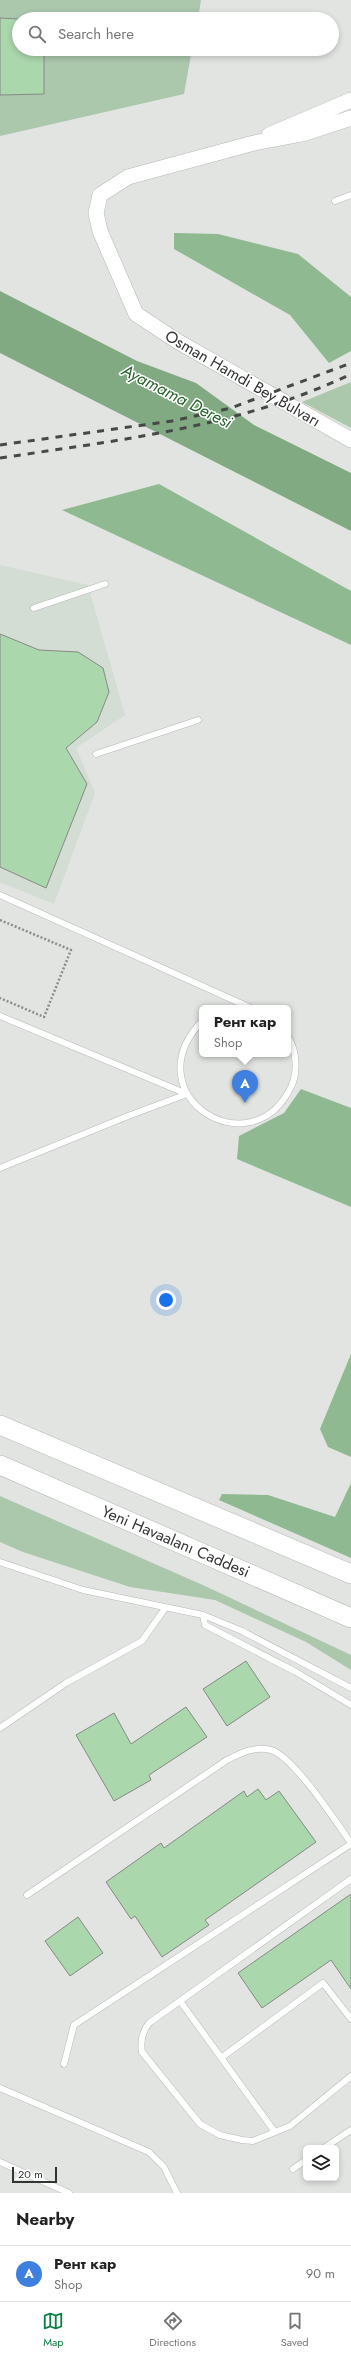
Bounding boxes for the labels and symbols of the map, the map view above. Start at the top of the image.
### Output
street label: Osman Hamdi Bey Bulvarı [161,324,325,432]
water label: Ayamama Deresi [117,357,237,434]
pin: A [232,1070,258,1103]
your location [156,1290,176,1310]
street label: Yeni Havaalanı Caddesi [98,1500,253,1583]
scale bar [12,2165,57,2184]

